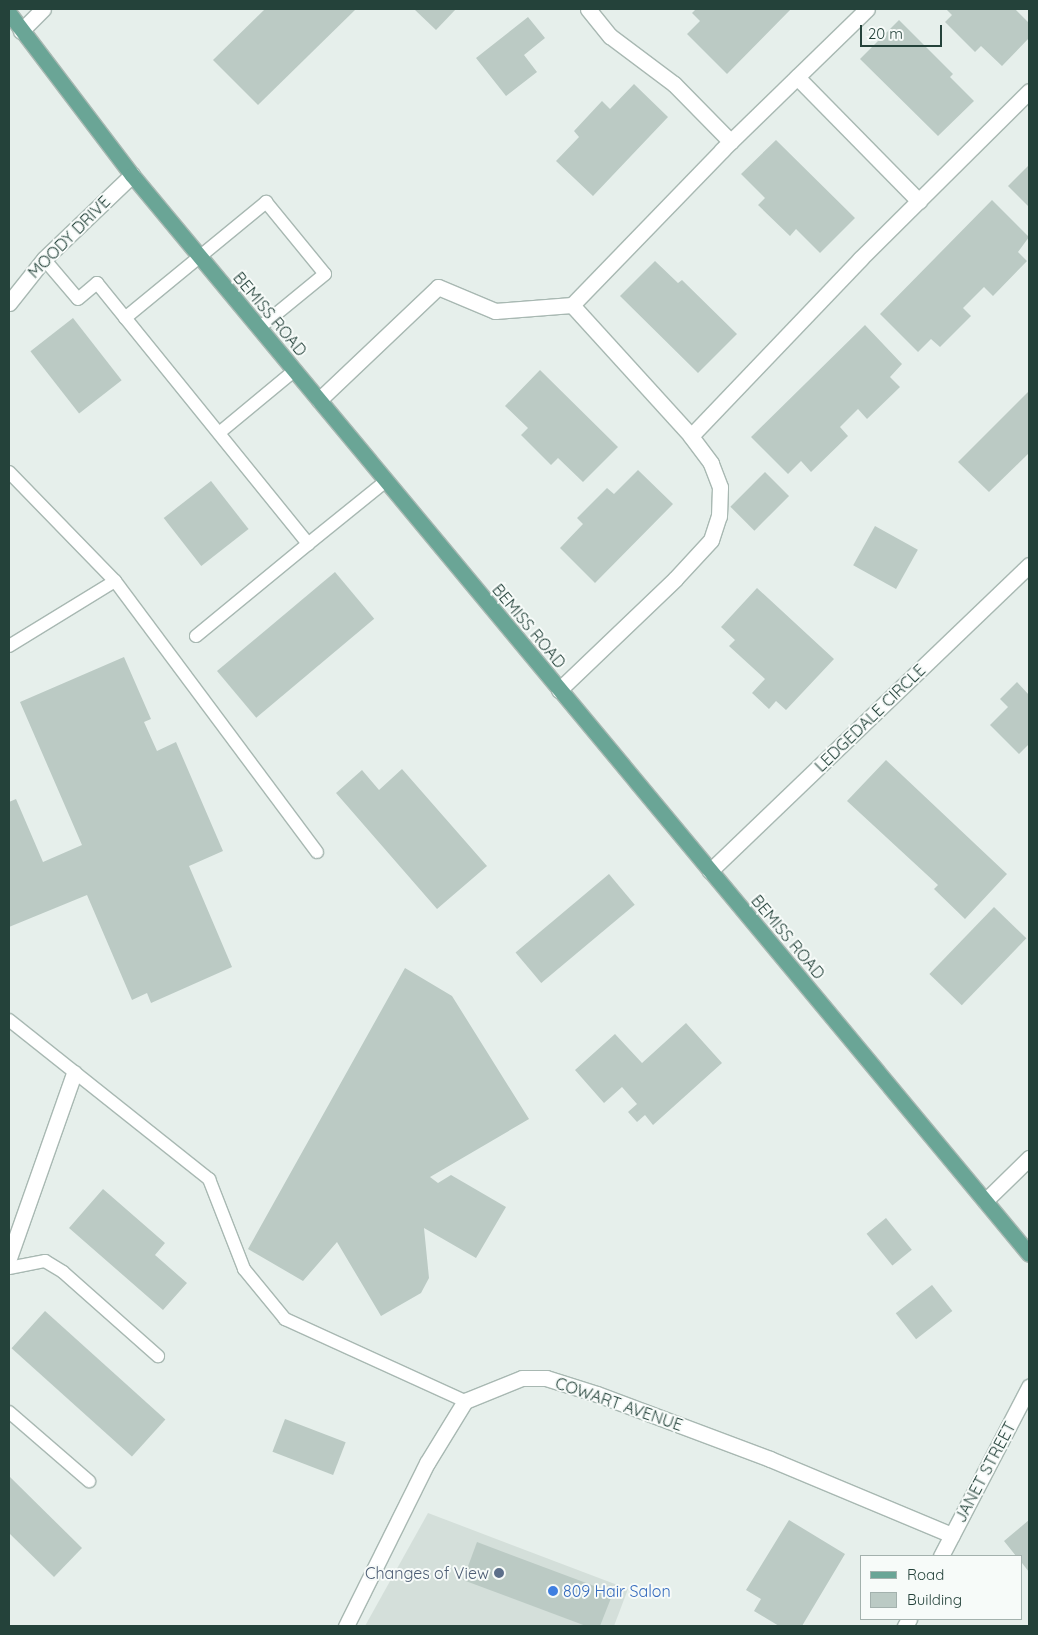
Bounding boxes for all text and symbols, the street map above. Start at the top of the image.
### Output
scale bar [863,15,946,47]
text: 20 m [868,24,903,43]
street label: MOODY DRIVE [24,192,114,282]
street label: BEMISS ROAD [229,268,311,360]
street label: BEMISS ROAD [488,580,570,672]
street label: LEDGEDALE CIRCLE [811,660,929,776]
street label: BEMISS ROAD [747,891,829,983]
street label: COWART AVENUE [553,1373,685,1435]
street label: JANET STREET [950,1418,1020,1526]
legend [860,1555,1023,1620]
place label: Changes of View [365,1563,489,1583]
text: Road [907,1565,944,1584]
marker: Changes of View [493,1567,505,1579]
place label: 809 Hair Salon [563,1581,671,1601]
marker: 809 Hair Salon [547,1585,559,1597]
text: Building [907,1590,962,1609]

